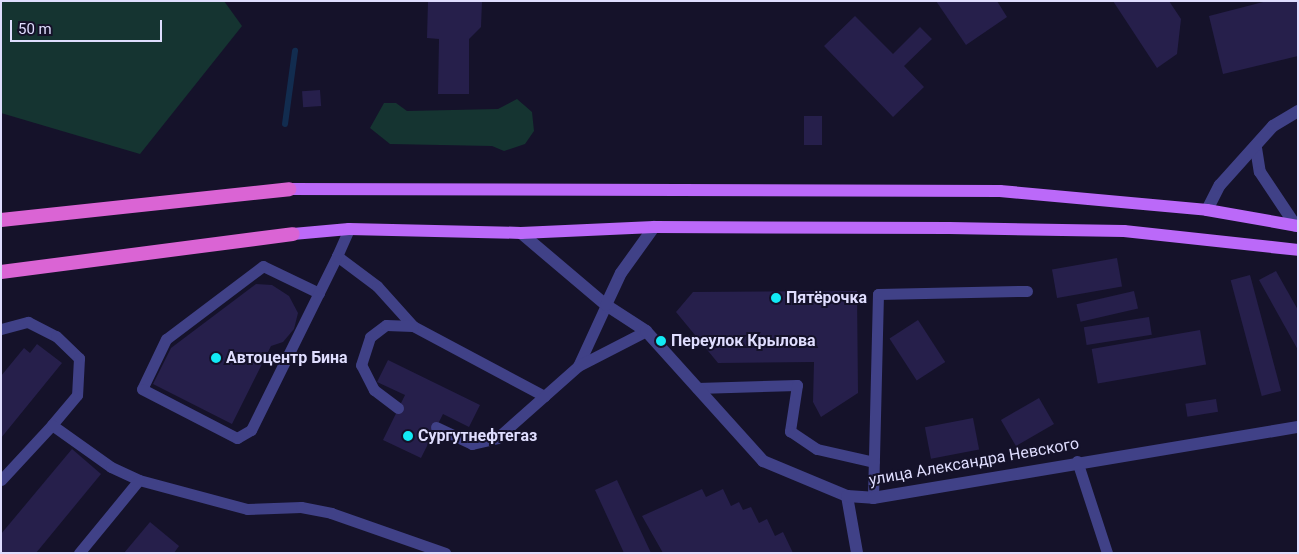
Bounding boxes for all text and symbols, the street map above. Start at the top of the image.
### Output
scale bar [12,10,165,42]
text: 50 m [18,20,52,38]
place label: Пятёрочка [786,288,867,308]
marker: Пятёрочка [770,292,782,304]
place label: Переулок Крылова [671,331,816,351]
marker: Переулок Крылова [655,335,667,347]
place label: Автоцентр Бина [226,348,348,368]
marker: Автоцентр Бина [210,352,222,364]
place label: Сургутнефтегаз [418,426,537,446]
marker: Сургутнефтегаз [402,430,414,442]
street label: улица Александра Невского [867,434,1081,490]

